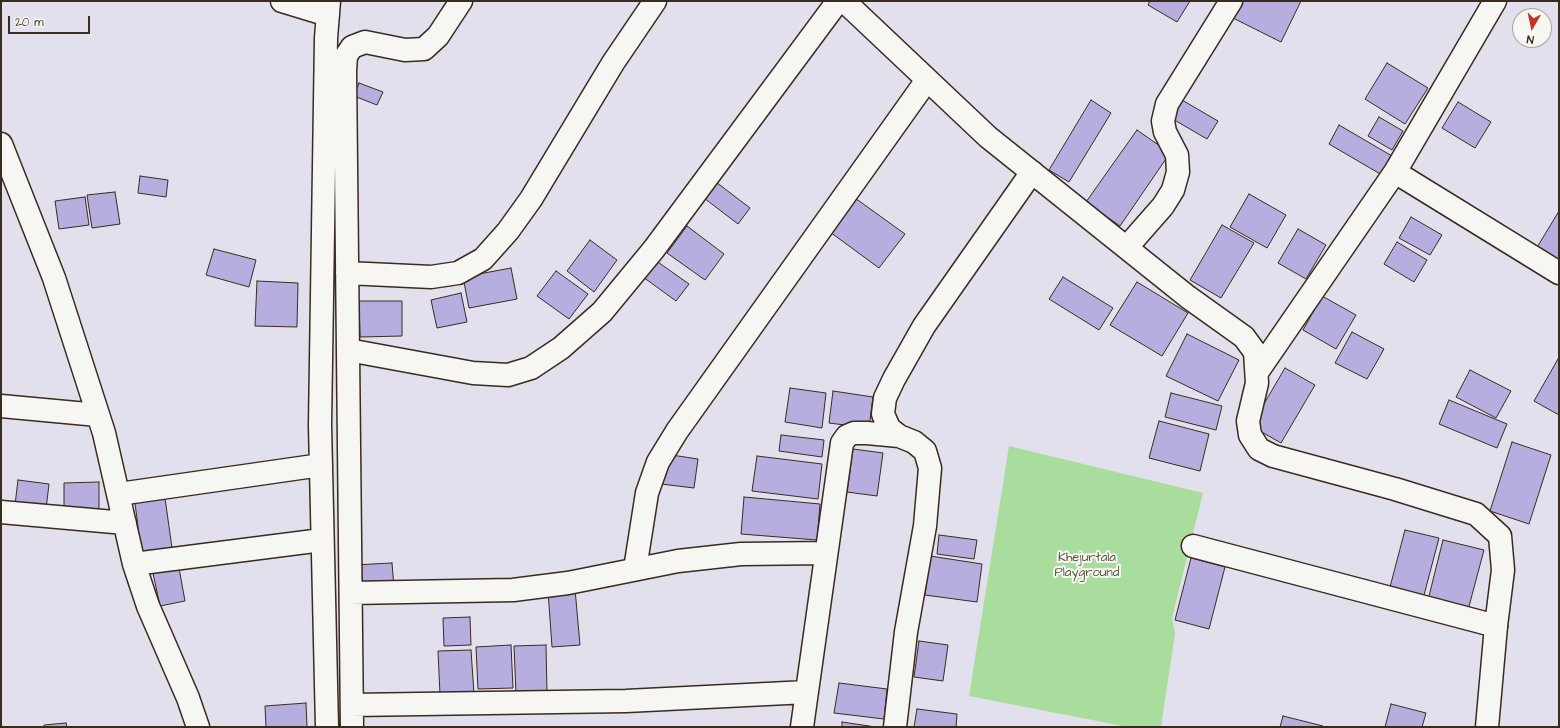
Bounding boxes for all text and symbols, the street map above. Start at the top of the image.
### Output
scale bar [10,8,92,34]
north arrow [1512,8,1552,48]
text: 20 m [15,14,44,31]
text: N [1526,31,1535,47]
park label: Khejurtala Playground [1054,550,1120,581]

